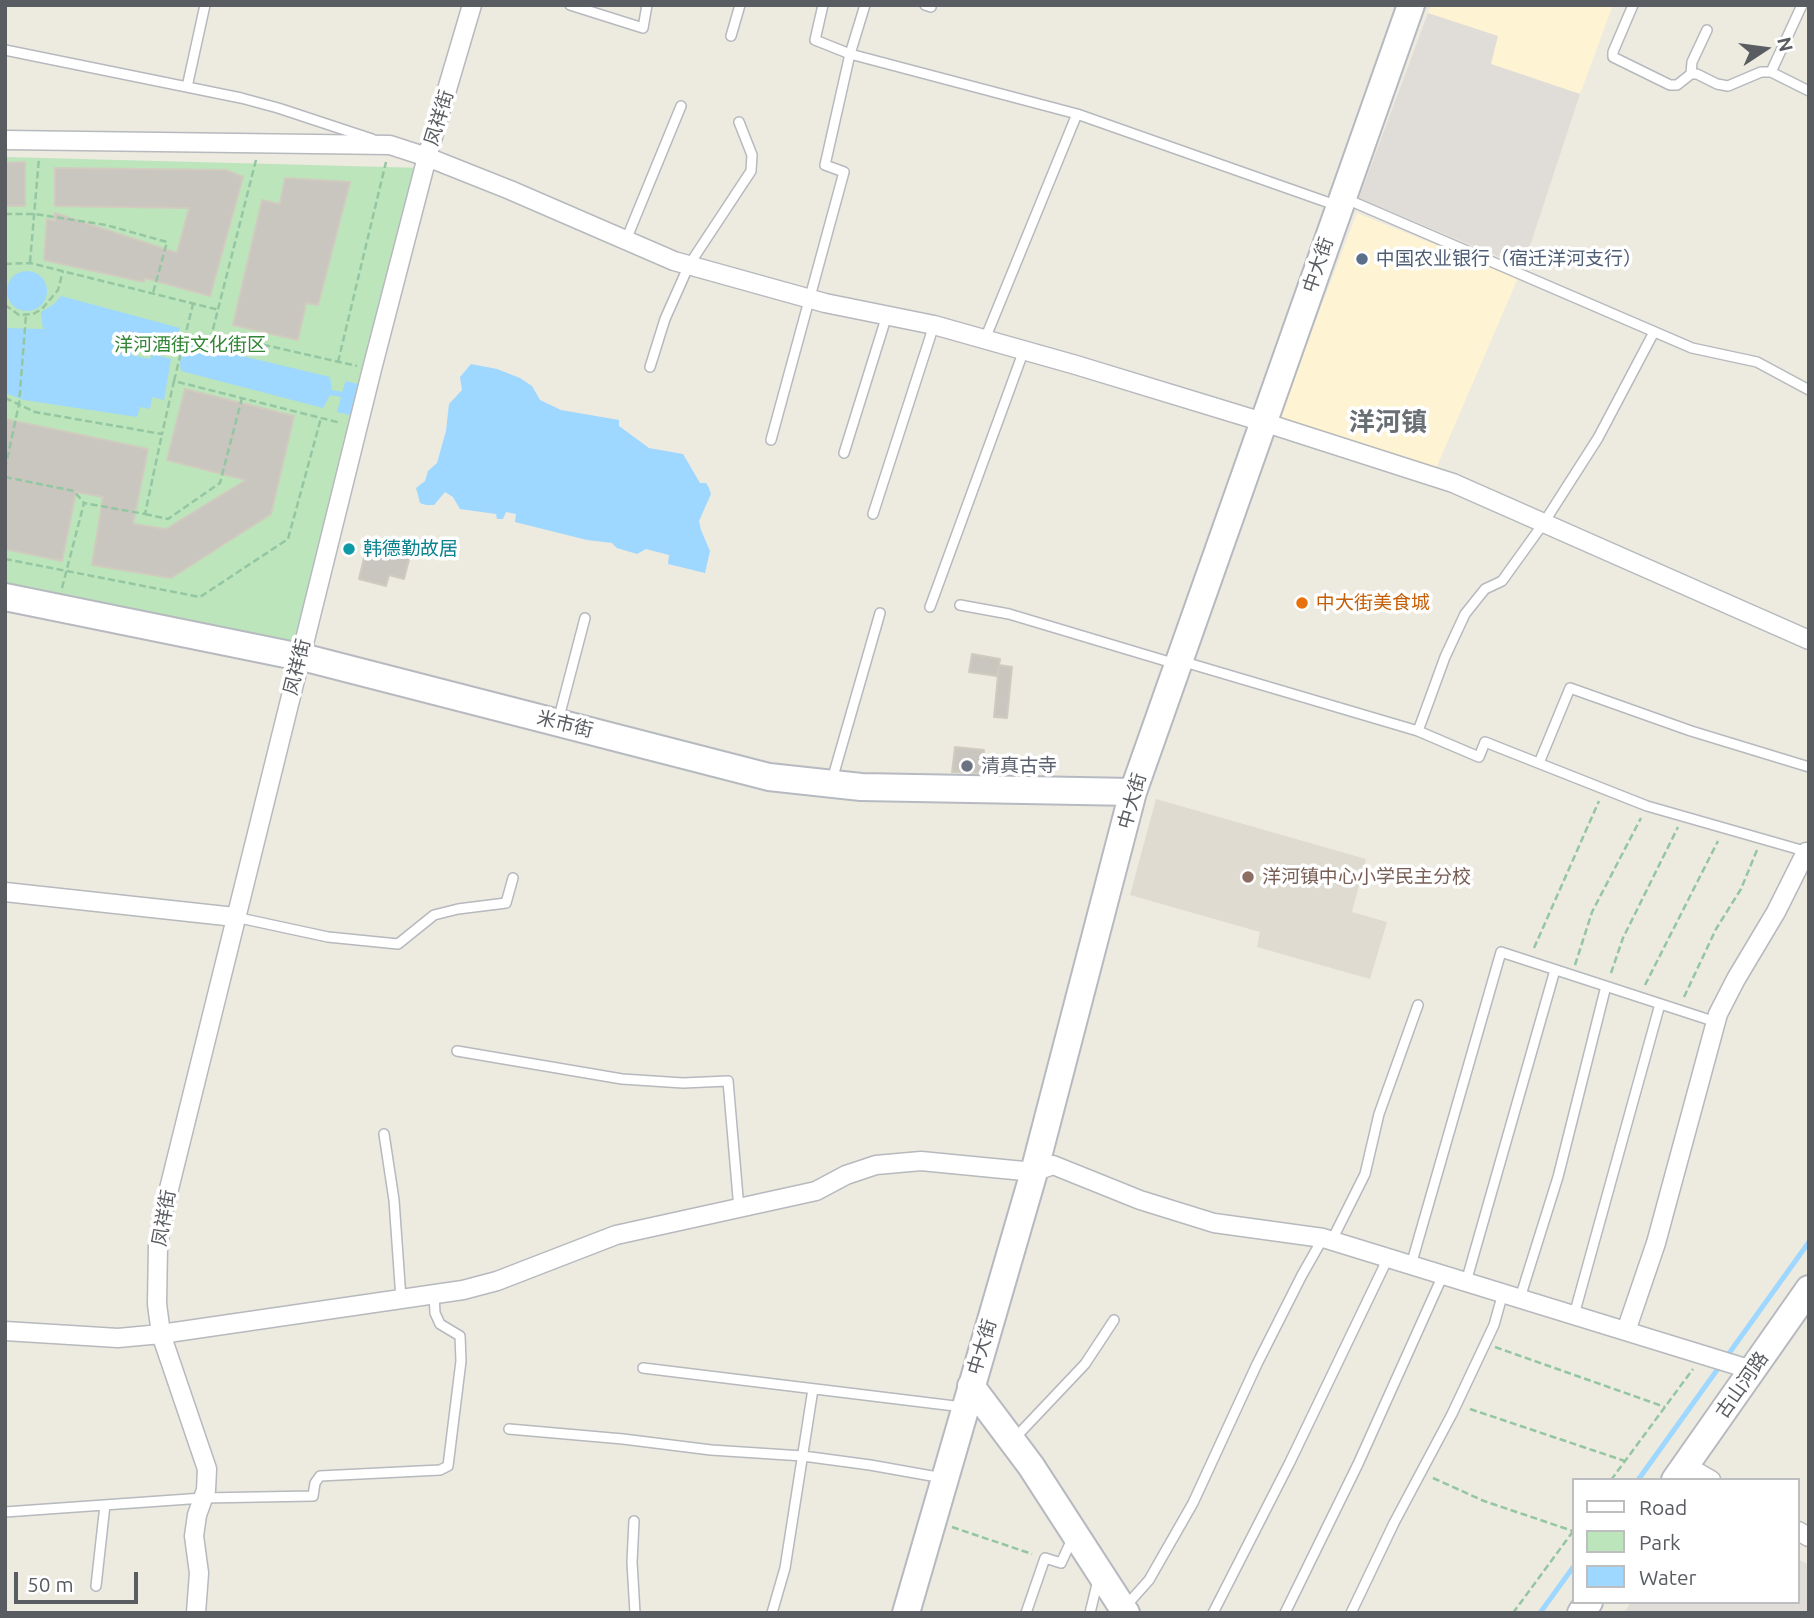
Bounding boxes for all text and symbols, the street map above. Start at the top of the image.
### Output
north arrow [1730,14,1800,84]
text: N [1773,35,1798,54]
street label: 凤祥街 [420,87,458,149]
street label: 中大街 [1298,234,1338,296]
place label: 中国农业银行（宿迁洋河支行） [1376,248,1642,270]
marker: 中国农业银行（宿迁洋河支行） [1354,251,1370,267]
park label: 洋河酒街文化街区 [114,334,266,356]
district label: 洋河镇 [1349,406,1427,438]
place label: 韩德勤故居 [363,538,458,560]
marker: 韩德勤故居 [341,541,357,557]
place label: 中大街美食城 [1316,592,1430,614]
marker: 中大街美食城 [1294,595,1310,611]
street label: 凤祥街 [279,637,315,697]
street label: 米市街 [535,706,595,742]
place label: 清真古寺 [981,755,1057,777]
marker: 清真古寺 [959,758,975,774]
street label: 中大街 [1113,770,1151,832]
place label: 洋河镇中心小学民主分校 [1262,866,1471,888]
marker: 洋河镇中心小学民主分校 [1240,869,1256,885]
street label: 凤祥街 [148,1188,180,1248]
street label: 中大街 [963,1316,1001,1378]
street label: 古山河路 [1711,1347,1773,1423]
legend [1573,1478,1800,1604]
text: Road [1639,1495,1687,1519]
text: Park [1639,1530,1681,1554]
scale bar [18,1558,142,1602]
text: Water [1639,1565,1697,1589]
text: 50 m [27,1572,74,1596]

